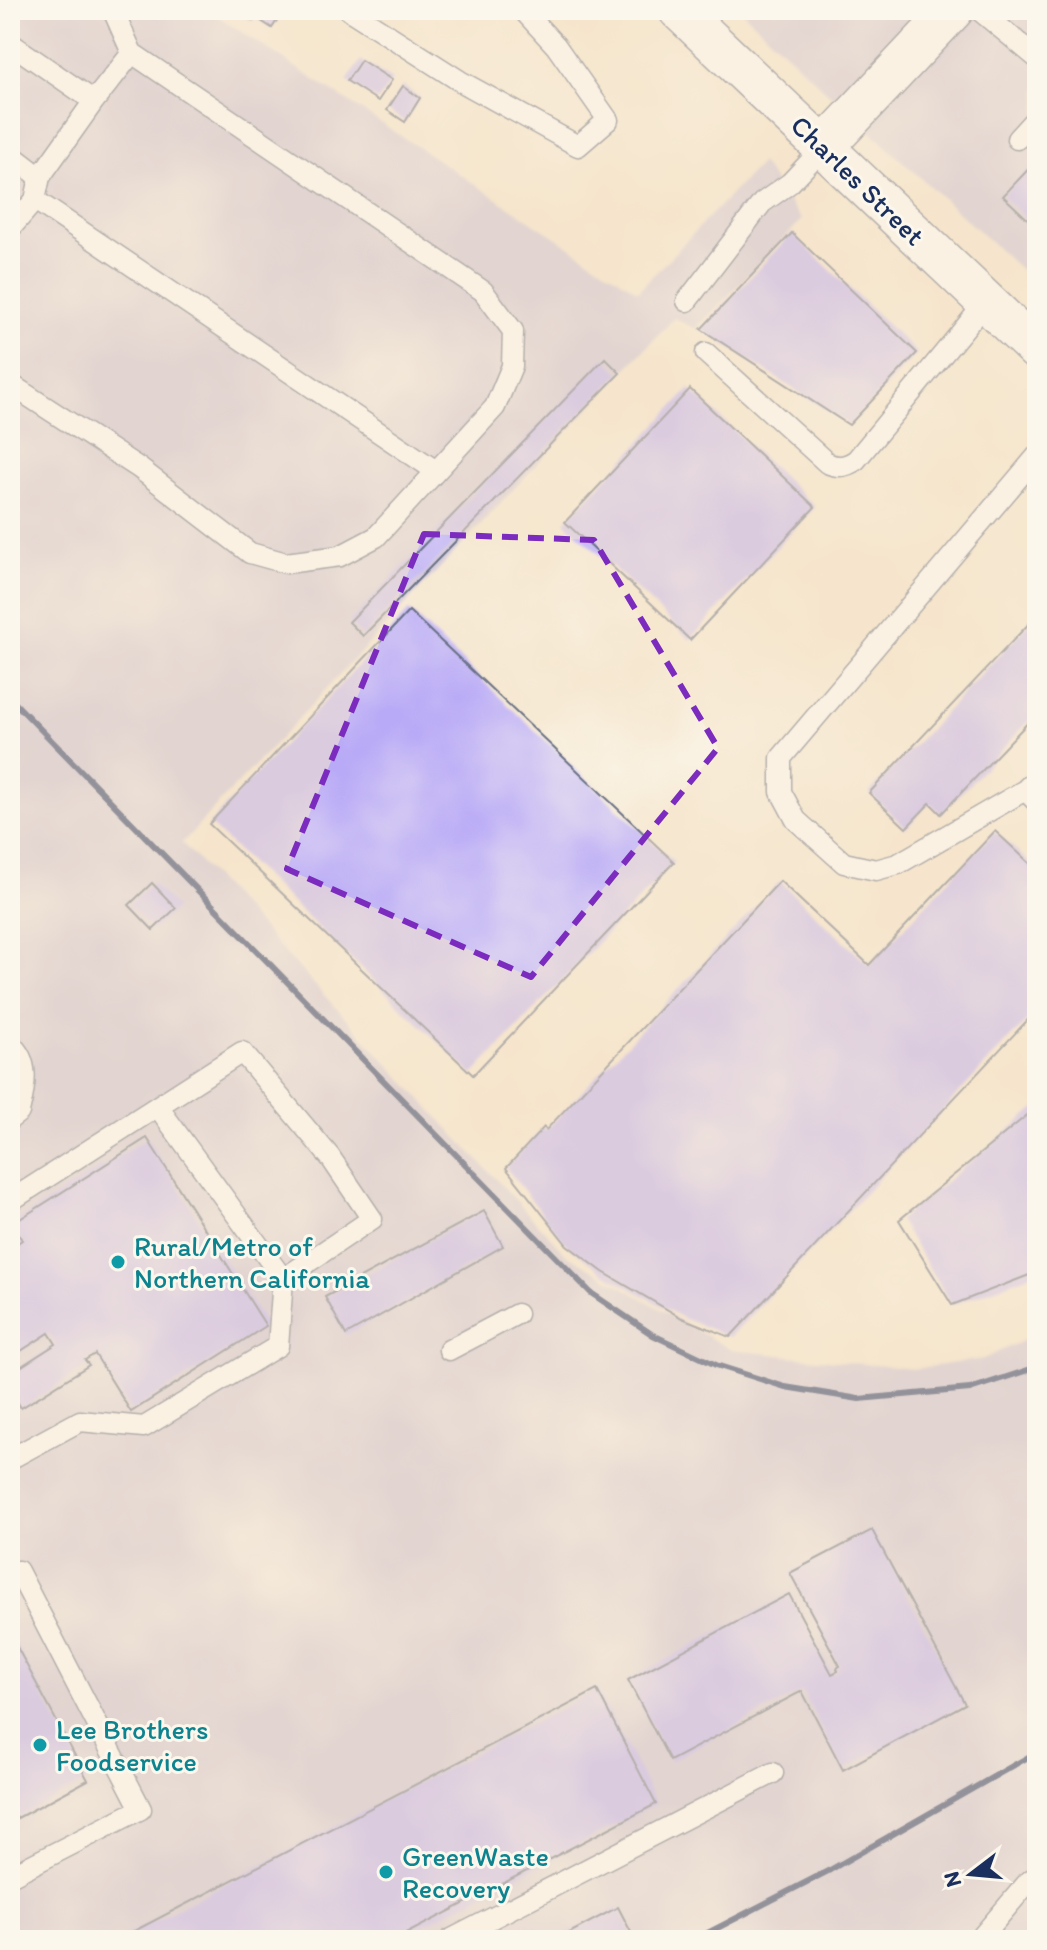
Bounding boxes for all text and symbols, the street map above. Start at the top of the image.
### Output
street label: Charles Street [784,108,932,252]
place label: Rural/Metro of Northern California [134,1229,370,1295]
marker: Rural/Metro of Northern California [109,1253,127,1271]
place label: Lee Brothers Foodservice [56,1712,208,1778]
marker: Lee Brothers Foodservice [31,1736,49,1754]
north arrow [931,1834,1011,1914]
place label: GreenWaste Recovery [402,1839,549,1905]
marker: GreenWaste Recovery [377,1863,395,1881]
text: N [937,1869,967,1890]

